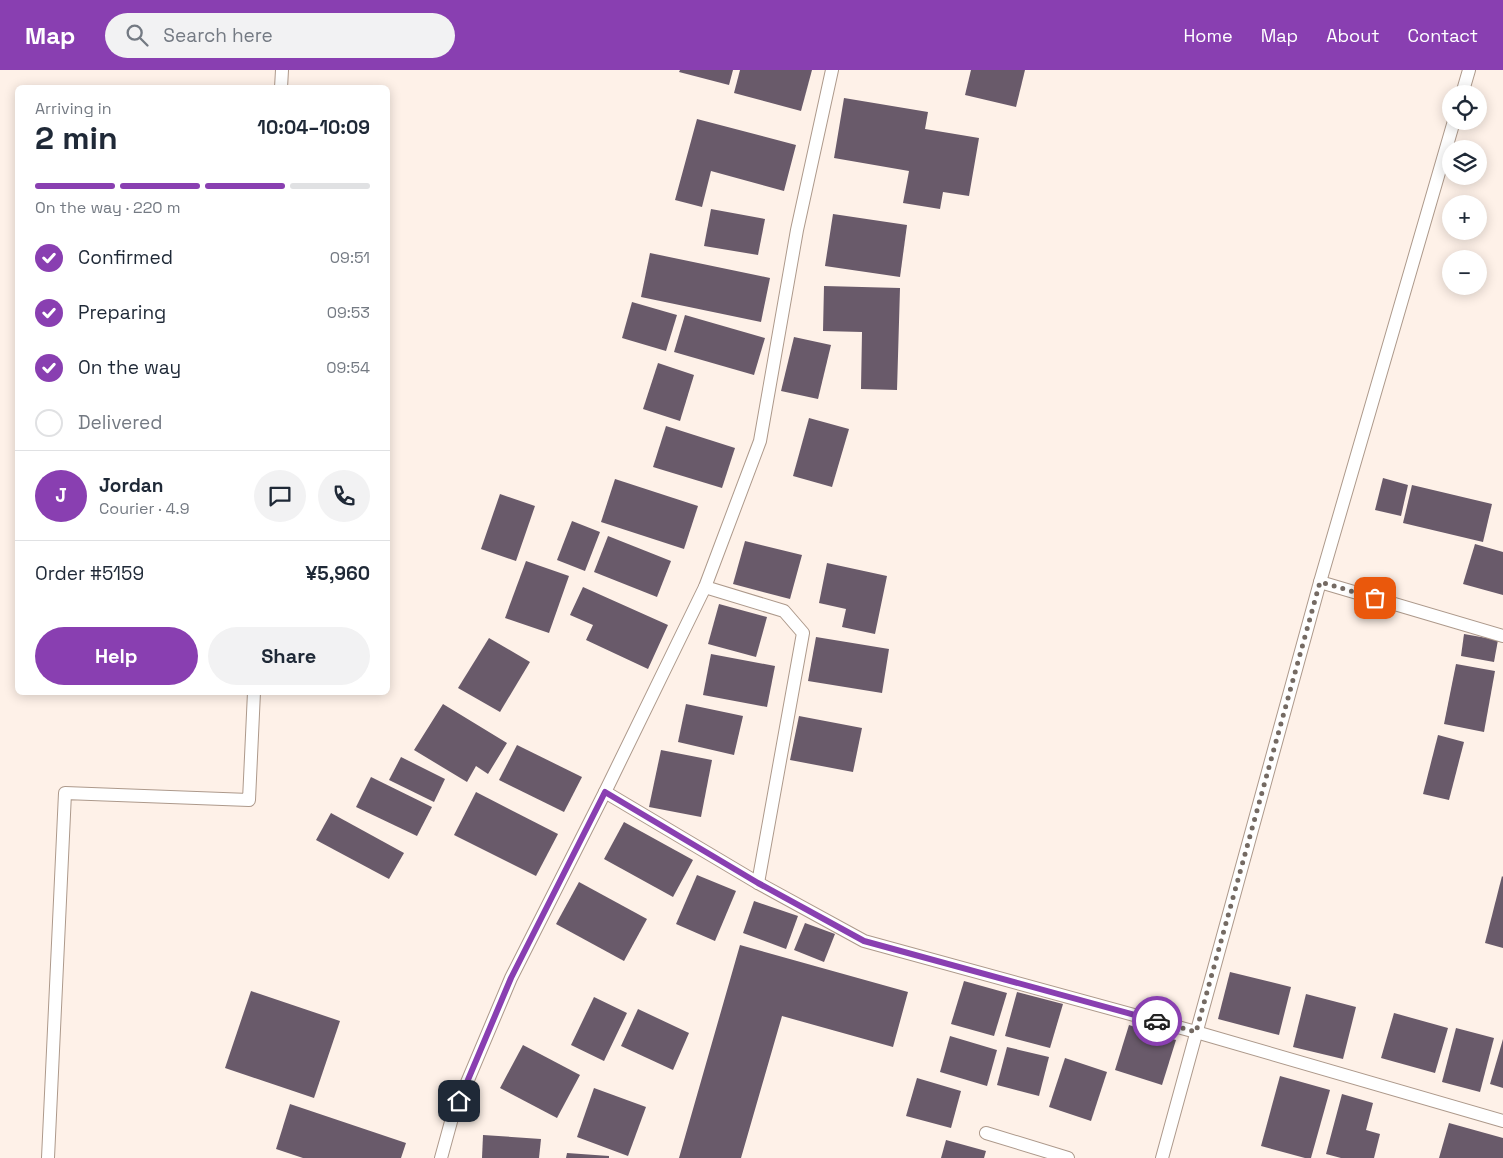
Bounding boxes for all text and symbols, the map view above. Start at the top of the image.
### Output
search box [105,13,455,58]
text: Map [25,20,75,51]
icon: search [123,21,151,49]
text: Search here [163,23,273,48]
text: Home [1184,24,1233,47]
text: Map [1261,24,1298,47]
text: About [1326,24,1380,47]
text: Contact [1408,24,1478,47]
map controls [1442,85,1487,295]
button: locate [1442,85,1487,130]
text: Arriving in [35,98,112,119]
text: 10:04–10:09 [257,115,370,140]
text: 2 min [35,118,118,158]
button: layers [1442,140,1487,185]
button: + [1442,195,1487,240]
text: On the way · 220 m [35,197,181,218]
icon: check [35,244,63,272]
text: Confirmed [78,245,173,270]
text: 09:51 [330,247,370,268]
button: − [1442,250,1487,295]
icon: check [35,299,63,327]
text: Preparing [78,300,166,325]
text: 09:53 [327,302,370,323]
icon: check [35,354,63,382]
text: On the way [78,355,181,380]
text: 09:54 [326,357,370,378]
text: Delivered [78,410,163,435]
button: chat [254,470,306,522]
button: phone [318,470,370,522]
text: Jordan [99,473,164,498]
text: J [55,483,67,508]
text: Courier · 4.9 [99,498,189,519]
text: Order #5159 [35,561,144,586]
text: ¥5,960 [305,561,370,586]
pin [1354,577,1396,619]
icon: bag [1361,584,1389,612]
button: Help [35,627,198,685]
button: Share [208,627,370,685]
courier [1132,996,1182,1046]
icon: car [1143,1007,1171,1035]
pin [438,1080,480,1122]
icon: home [445,1087,473,1115]

